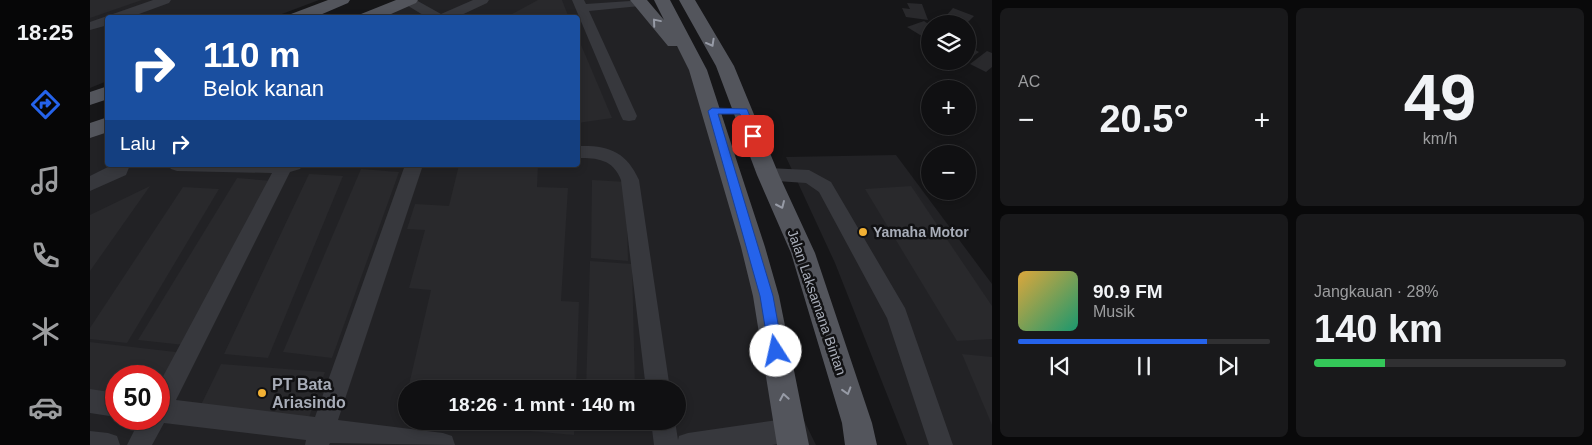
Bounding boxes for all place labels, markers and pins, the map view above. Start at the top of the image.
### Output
pin [732,115,774,157]
place label: Yamaha Motor [873,224,969,240]
marker: Yamaha Motor [857,226,869,238]
place label: PT Bata Ariasindo [272,376,346,411]
marker: PT Bata Ariasindo [256,387,268,399]

